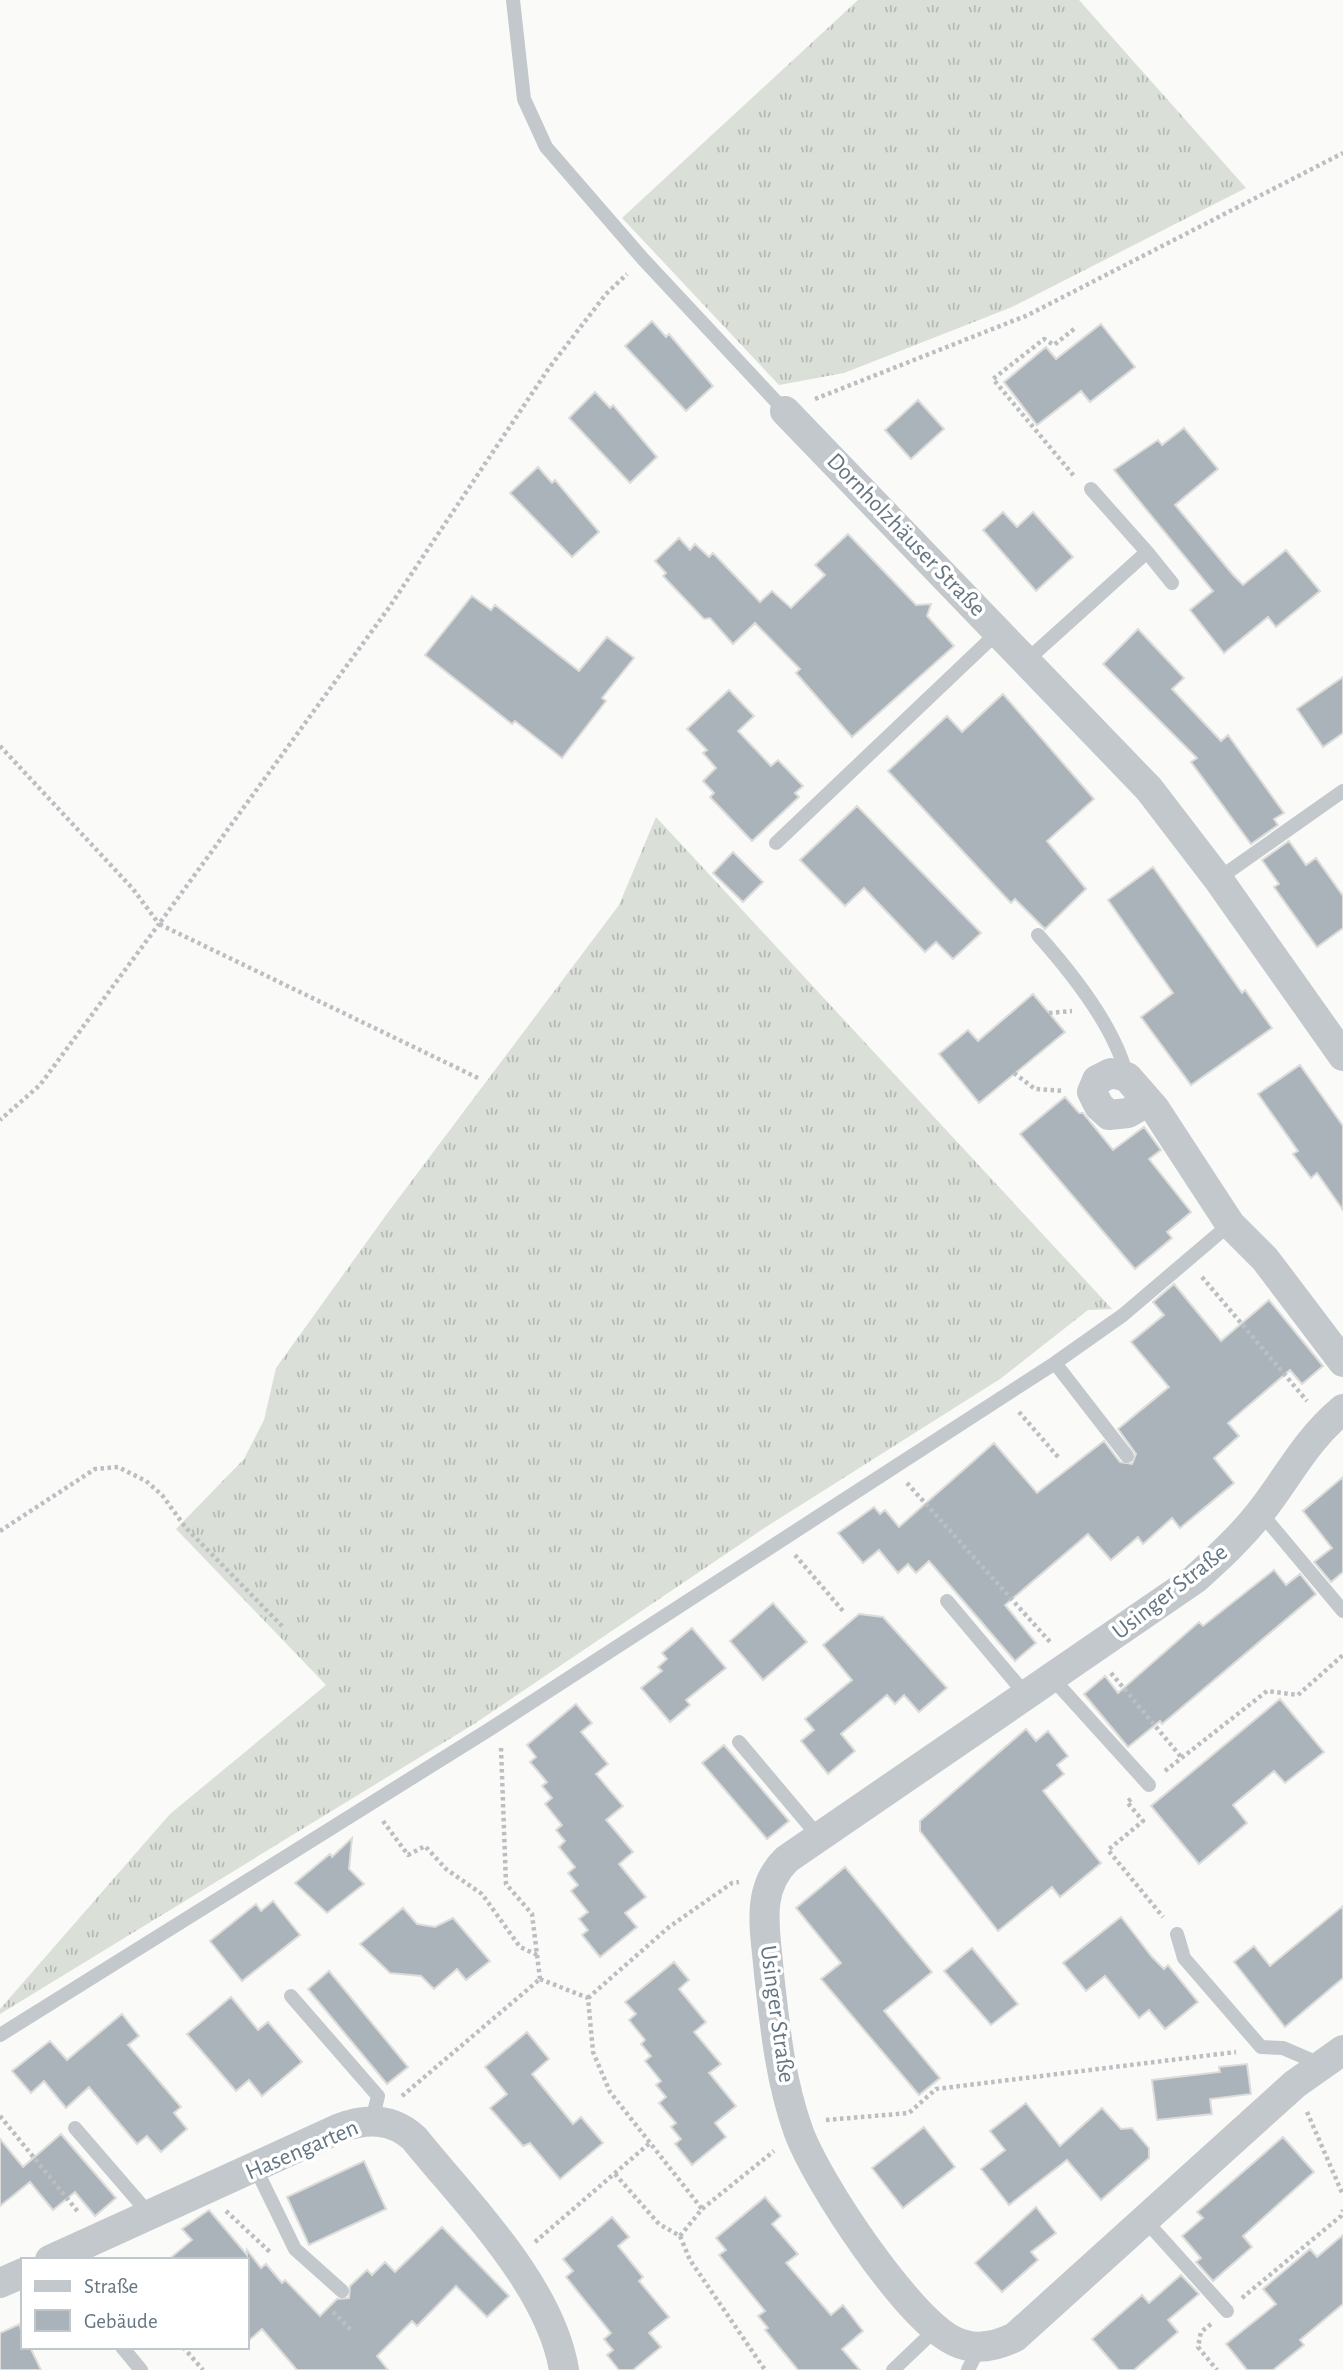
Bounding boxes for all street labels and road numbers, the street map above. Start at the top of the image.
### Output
street label: Dornholzhäuser Straße [822,449,990,621]
street label: Usinger Straße [1108,1540,1232,1644]
street label: Usinger Straße [755,1944,799,2084]
street label: Hasengarten [242,2115,362,2185]

